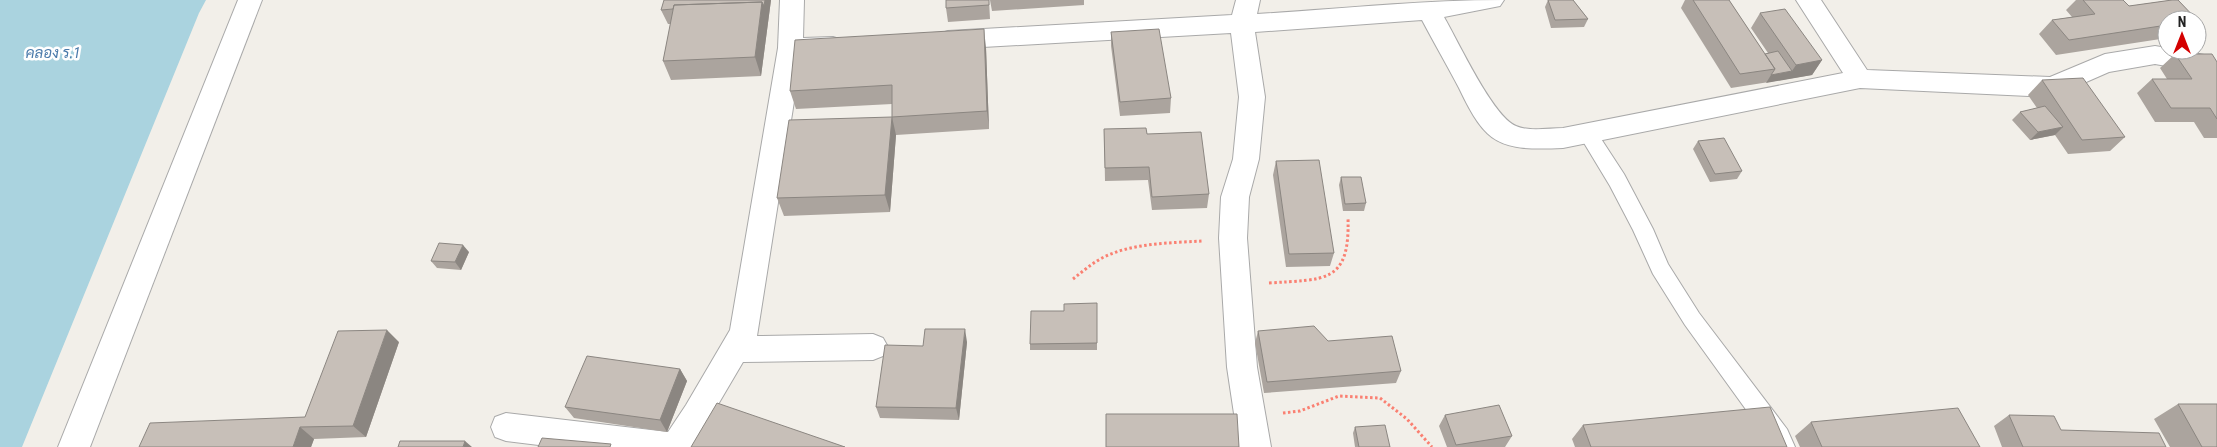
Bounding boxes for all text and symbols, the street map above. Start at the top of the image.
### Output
north arrow [2157,10,2207,60]
text: N [2178,14,2186,30]
water label: คลอง ร.1 [25,44,81,62]

